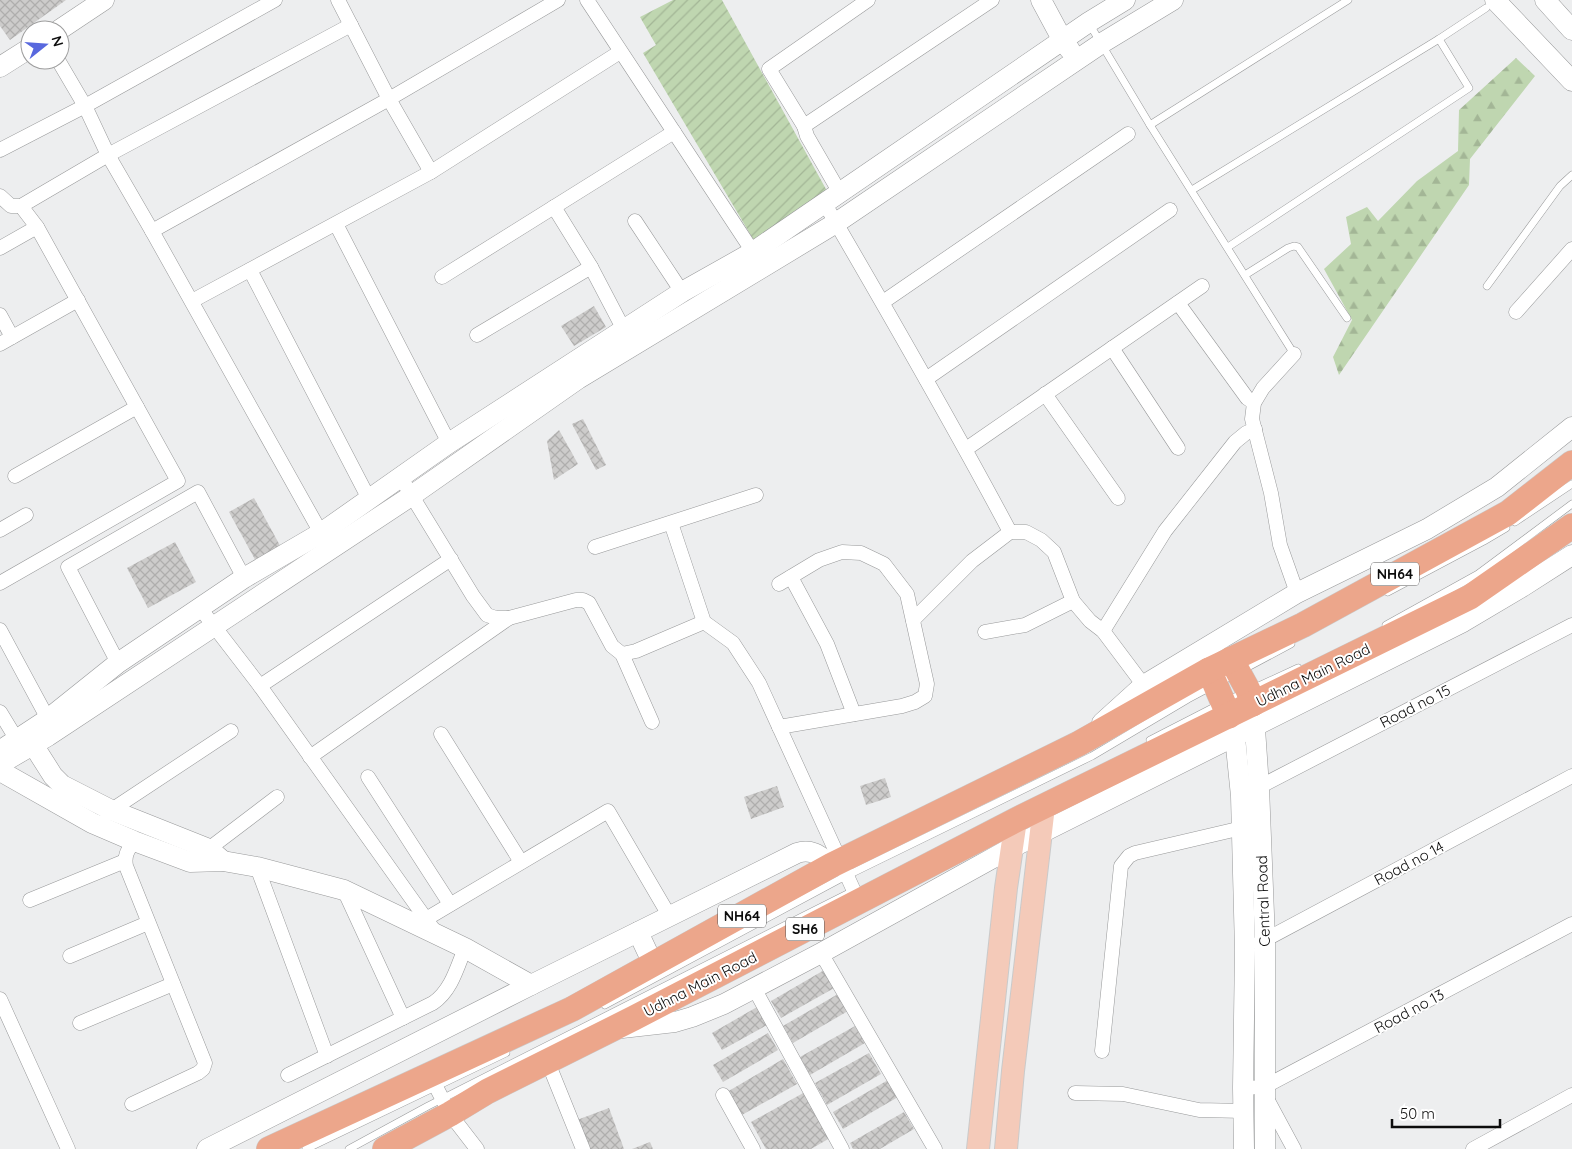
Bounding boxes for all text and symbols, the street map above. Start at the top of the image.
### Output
north arrow [20,20,70,70]
text: N [47,34,68,49]
road number: NH64 [1371,562,1419,586]
street label: Udhna Main Road [1253,639,1373,711]
street label: Road no 15 [1376,680,1454,732]
street label: Road no 14 [1371,837,1447,889]
street label: Central Road [1252,855,1274,947]
road number: NH64 [718,904,766,928]
road number: SH6 [786,918,824,941]
street label: Udhna Main Road [640,947,760,1021]
street label: Road no 13 [1371,985,1447,1037]
scale bar [1392,1096,1500,1128]
text: 50 m [1400,1104,1435,1123]

